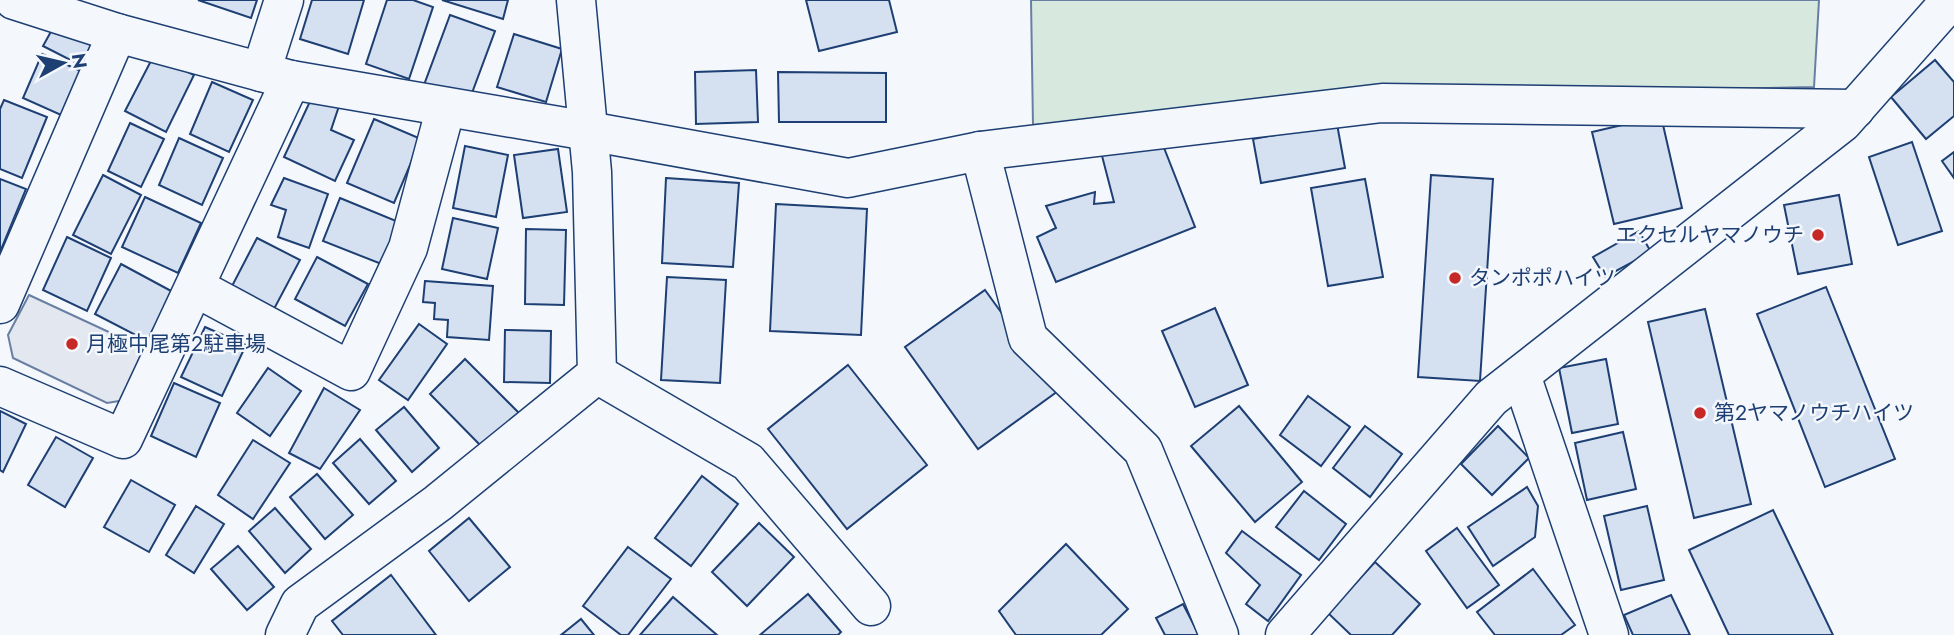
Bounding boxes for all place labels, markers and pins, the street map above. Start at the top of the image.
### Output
place label: エクセルヤマノウチ [1616,220,1804,250]
marker: エクセルヤマノウチ [1810,227,1826,243]
place label: タンポポハイツ [1469,263,1616,293]
marker: タンポポハイツ [1447,270,1463,286]
place label: 月極中尾第2駐車場 [86,329,266,359]
marker: 月極中尾第2駐車場 [64,336,80,352]
place label: 第2ヤマノウチハイツ [1714,398,1914,428]
marker: 第2ヤマノウチハイツ [1692,405,1708,421]

